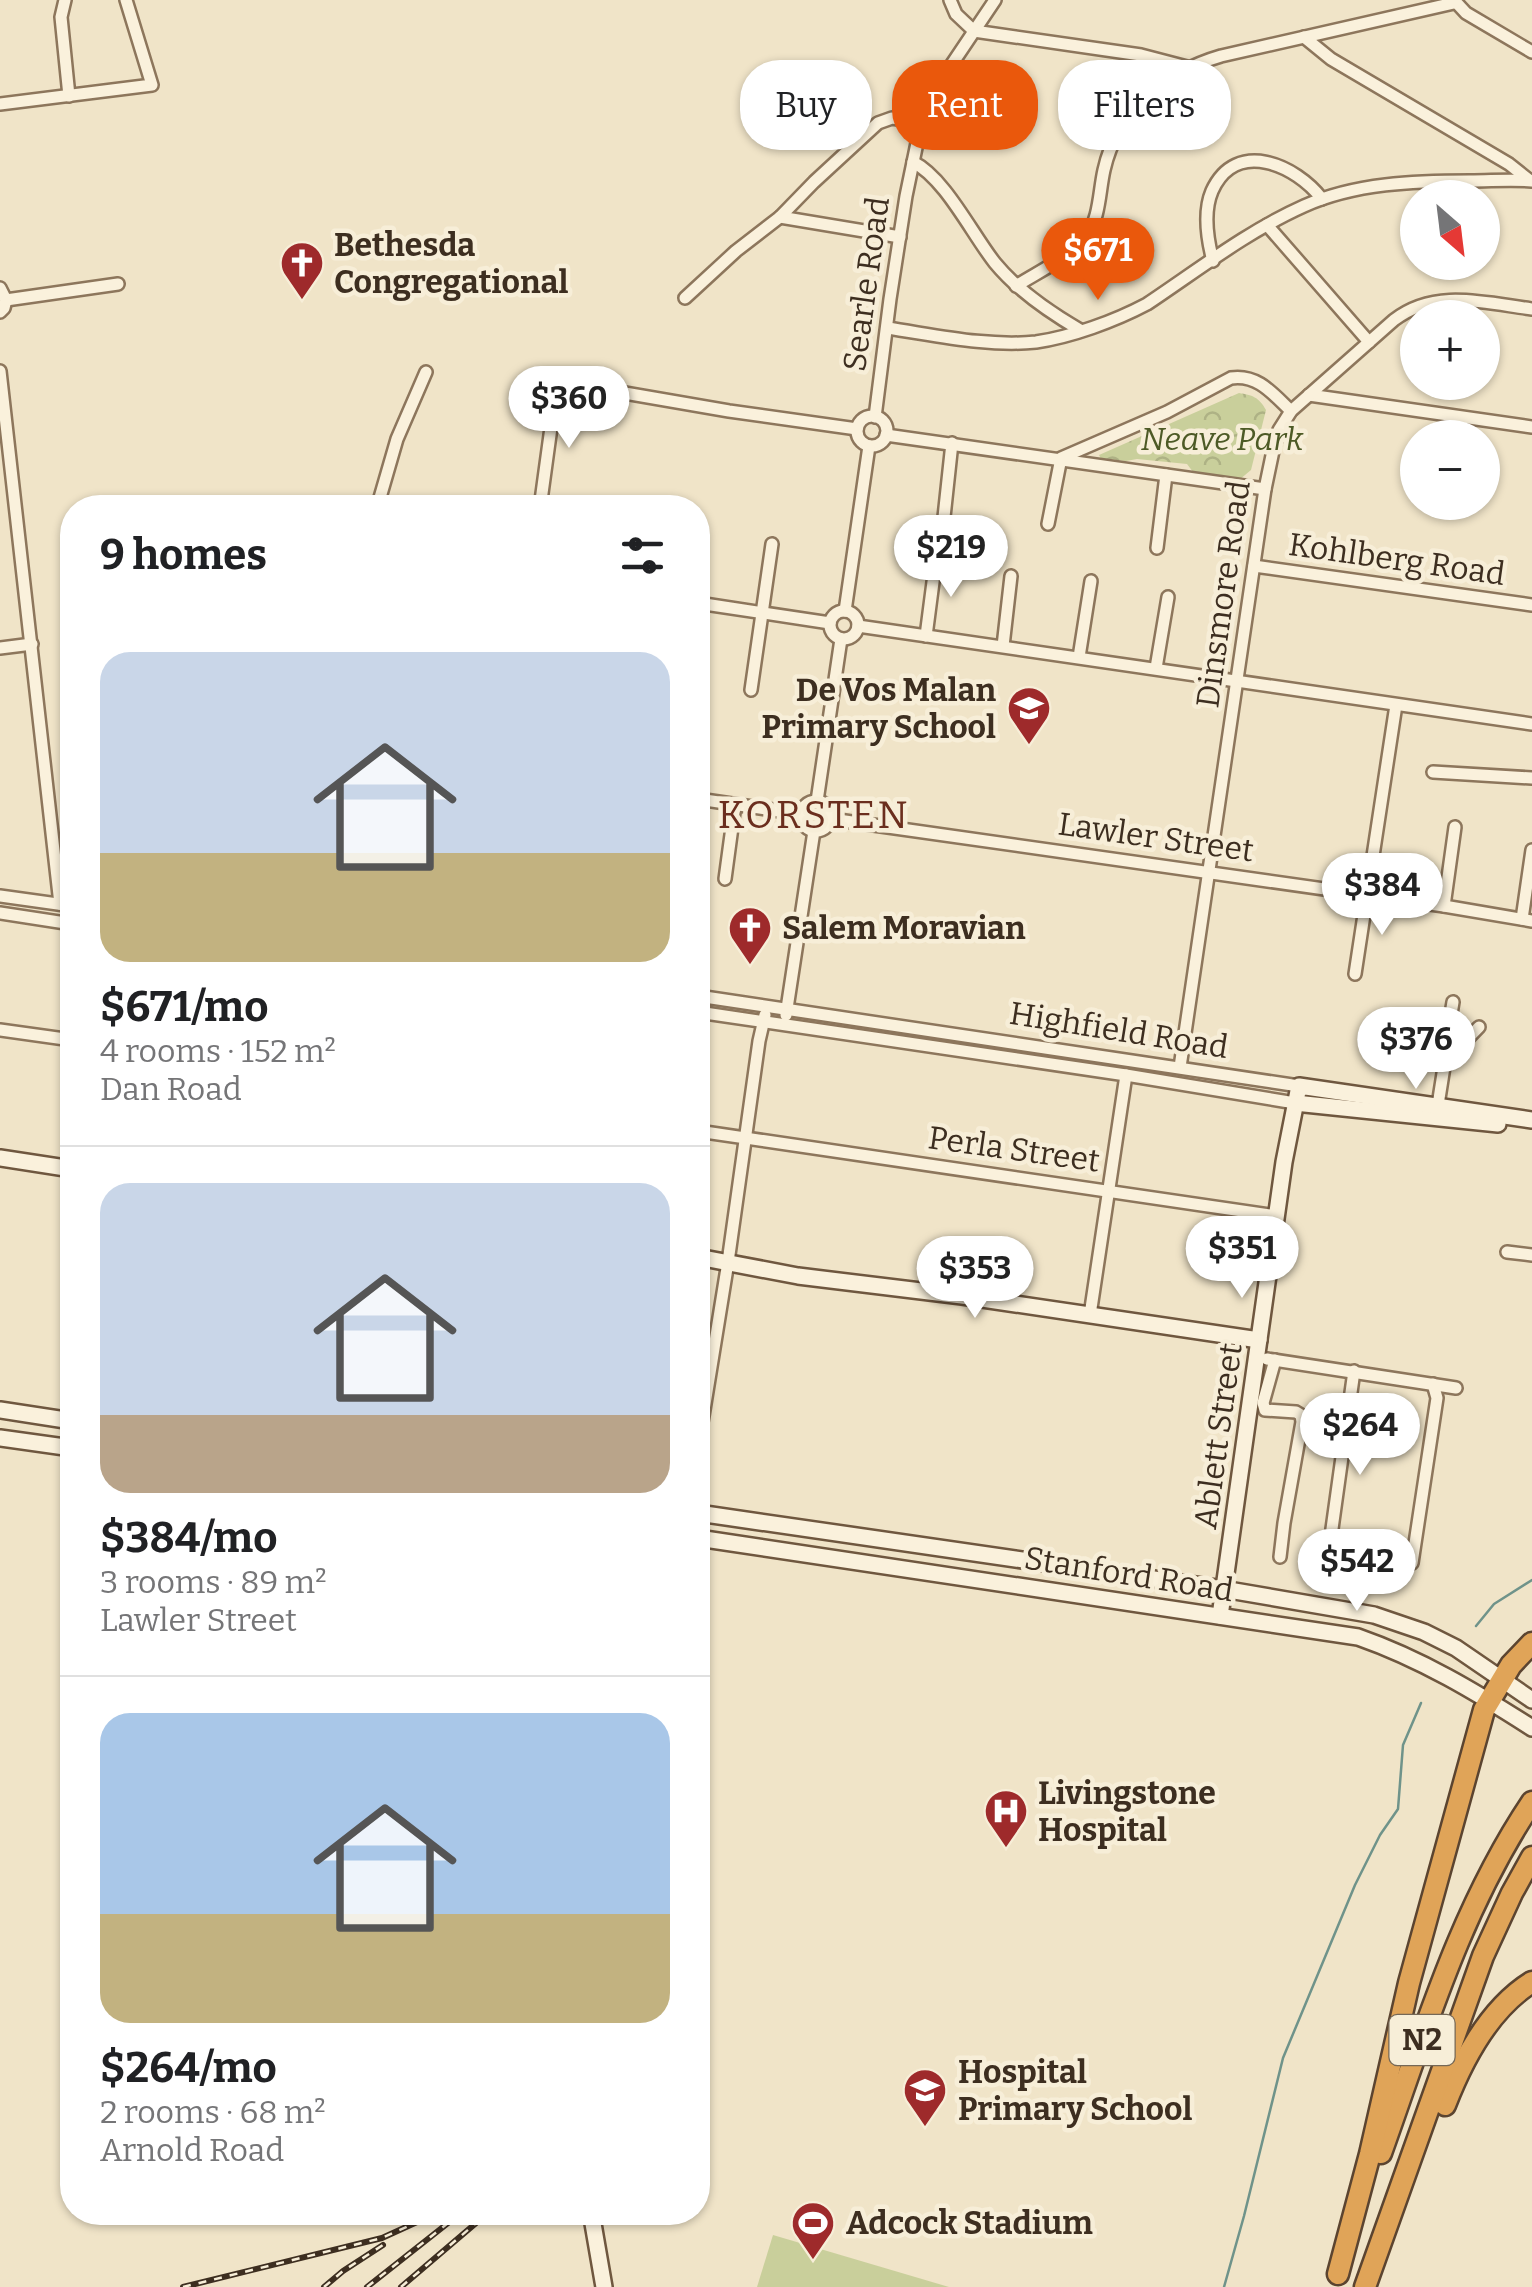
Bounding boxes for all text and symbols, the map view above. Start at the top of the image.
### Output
chip: Buy [740,60,872,150]
chip: Rent [892,60,1038,150]
chip: Filters [1058,60,1231,150]
north arrow [1400,180,1500,280]
map controls [1400,180,1500,520]
street label: Searle Road [835,194,897,374]
pin: $671 [1039,218,1157,303]
place label: Bethesda Congregational [334,226,569,301]
text: $671 [1063,231,1133,269]
church icon: Bethesda Congregational [279,240,325,301]
button: + [1400,300,1500,400]
pin: $360 [510,366,628,451]
text: $360 [531,379,607,417]
park label: Neave Park [1141,420,1304,458]
button: − [1400,420,1500,520]
street label: Dinsmore Road [1188,478,1258,710]
pin: $219 [892,515,1010,600]
street label: Kohlberg Road [1286,525,1508,593]
icon: filters [615,528,670,583]
text: $219 [916,528,986,566]
text: 9 homes [100,530,267,580]
place label: De Vos Malan Primary School [762,671,996,746]
school or university icon: De Vos Malan Primary School [1006,685,1052,746]
icon: home [295,717,475,897]
district label: KORSTEN [718,792,910,838]
street label: Lawler Street [1056,804,1257,870]
pin: $384 [1323,853,1441,938]
text: $384 [1344,866,1420,904]
church icon: Salem Moravian [727,905,773,966]
place label: Salem Moravian [782,909,1026,947]
text: $671/mo [100,982,268,1032]
street label: Highfield Road [1007,994,1231,1066]
pin: $376 [1357,1007,1475,1092]
text: $376 [1379,1020,1453,1058]
text: 4 rooms · 152 m² [100,1032,336,1070]
text: Dan Road [100,1070,242,1108]
street label: Perla Street [926,1118,1103,1180]
pin: $351 [1183,1216,1301,1301]
text: $351 [1208,1229,1276,1267]
pin: $353 [916,1236,1034,1321]
icon: home [295,1248,475,1428]
text: $353 [939,1249,1011,1287]
street label: Ablett Street [1186,1340,1250,1531]
pin: $264 [1301,1393,1419,1478]
text: $264 [1322,1406,1398,1444]
text: $384/mo [100,1513,277,1563]
pin: $542 [1298,1529,1416,1614]
street label: Stanford Road [1022,1539,1236,1609]
text: $542 [1320,1542,1394,1580]
text: 3 rooms · 89 m² [100,1563,327,1601]
text: Lawler Street [100,1601,297,1639]
place label: Livingstone Hospital [1038,1774,1216,1849]
icon: home [295,1778,475,1958]
hospital icon: Livingstone Hospital [983,1788,1029,1849]
road number: N2 [1390,2015,1454,2065]
text: $264/mo [100,2043,277,2093]
place label: Hospital Primary School [958,2053,1192,2128]
school or university icon: Hospital Primary School [902,2067,948,2128]
text: 2 rooms · 68 m² [100,2093,326,2131]
text: Arnold Road [100,2131,284,2169]
sports icon: Adcock Stadium [790,2200,836,2261]
place label: Adcock Stadium [846,2204,1093,2242]

